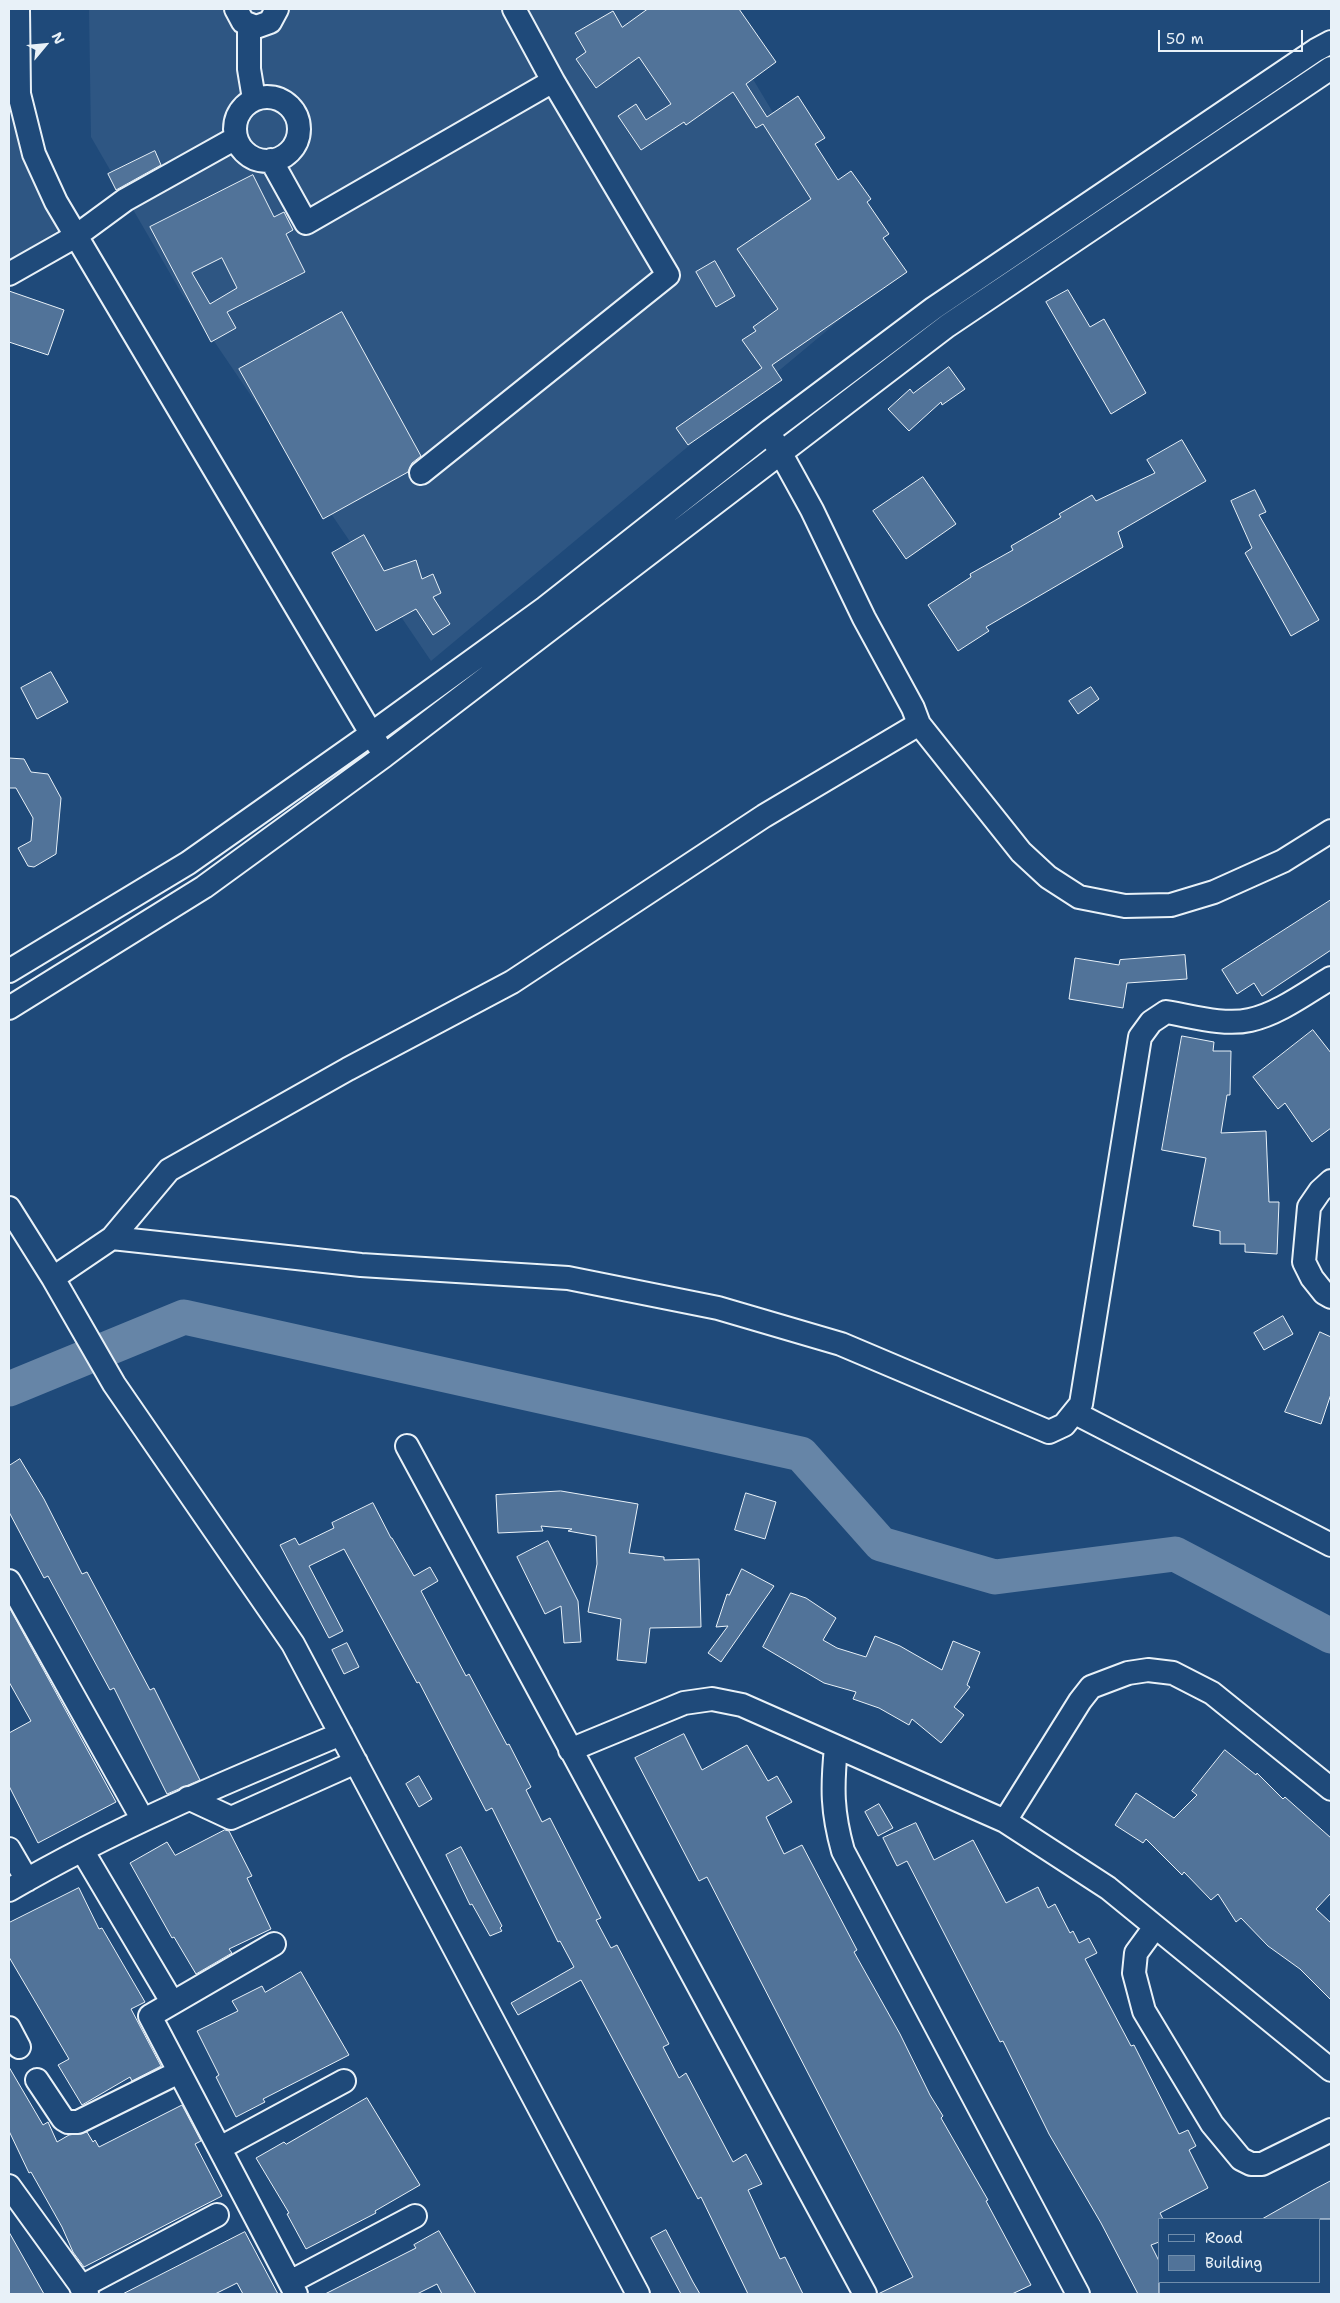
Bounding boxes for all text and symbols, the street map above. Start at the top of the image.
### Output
north arrow [20,20,70,70]
scale bar [1160,20,1305,52]
text: N [48,29,69,47]
text: 50 m [1166,29,1204,49]
legend [1158,2218,1320,2283]
text: Road [1205,2228,1243,2248]
text: Building [1205,2253,1262,2273]

